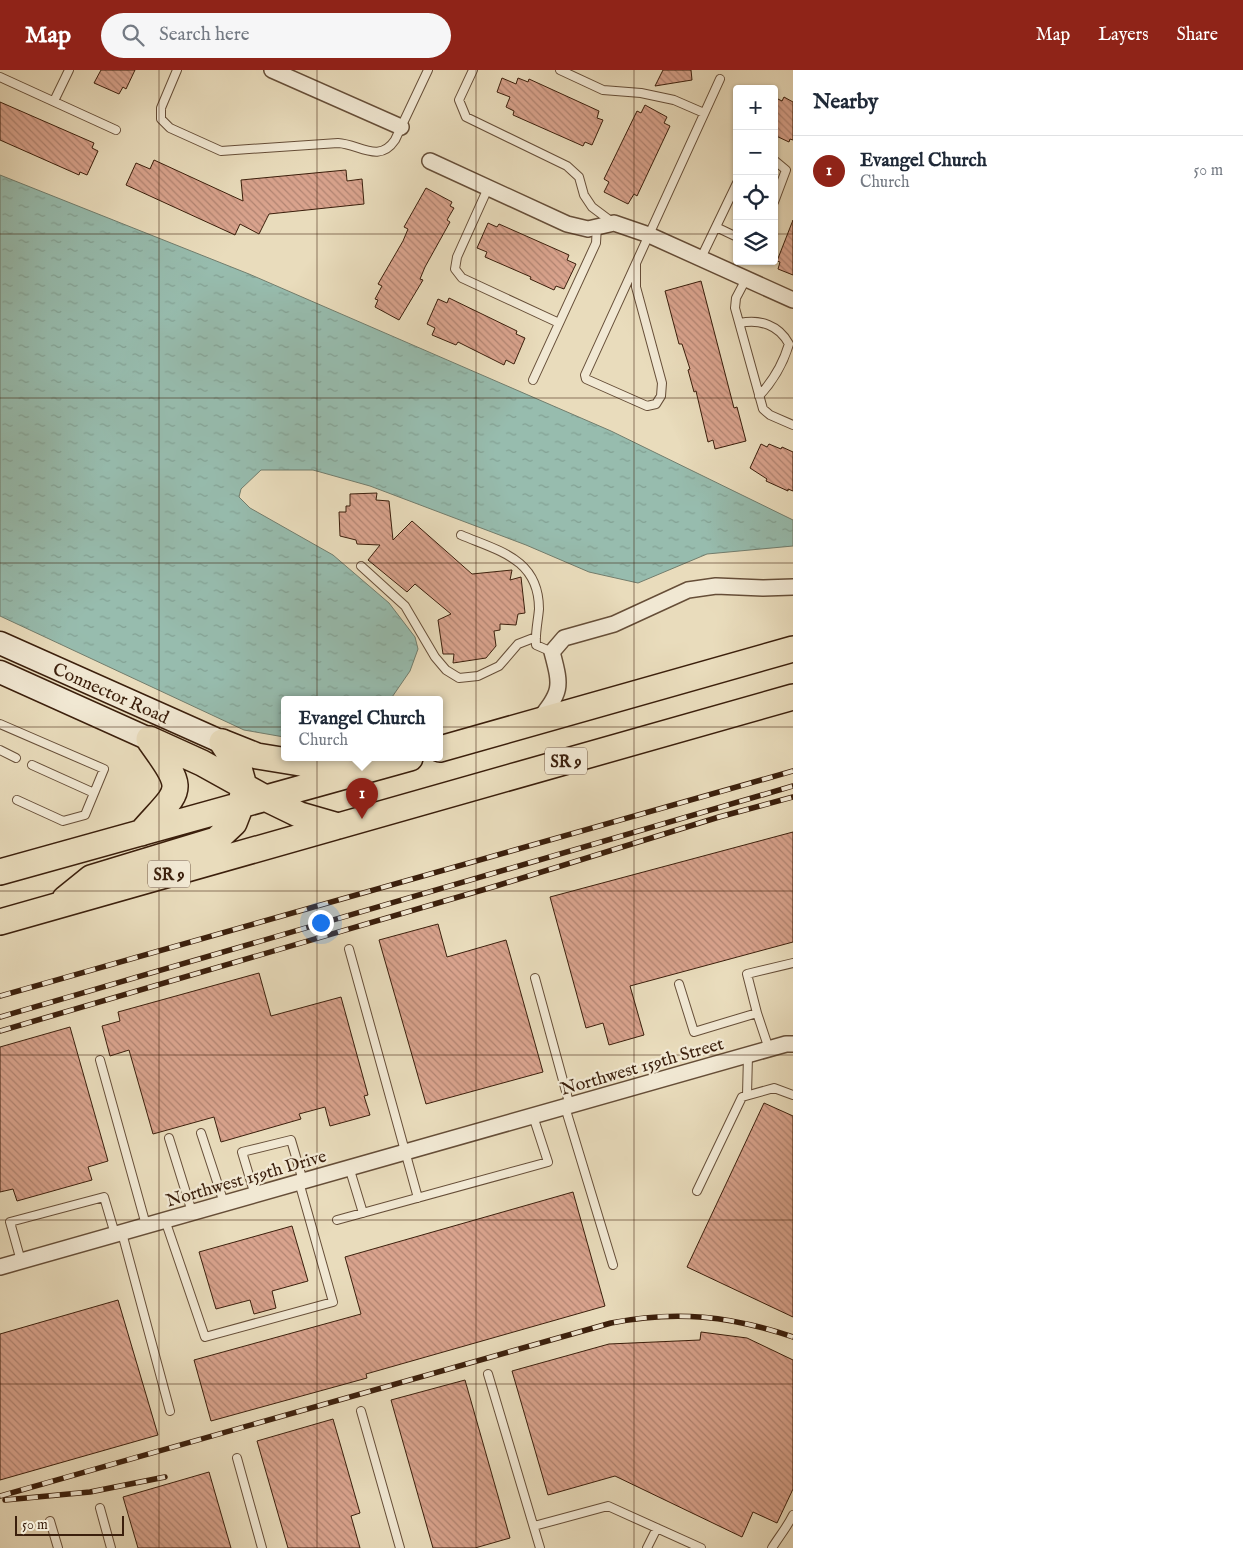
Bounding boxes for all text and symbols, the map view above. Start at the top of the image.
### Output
search box [101,13,451,58]
text: Map [25,20,71,51]
icon: search [119,21,147,49]
text: Search here [159,23,250,47]
text: Map [1036,24,1070,47]
text: Layers [1098,24,1149,47]
text: Share [1177,24,1218,47]
map controls [733,85,778,265]
button: + [733,85,778,130]
text: Nearby [813,89,878,116]
button: − [733,130,778,175]
text: Evangel Church [860,149,987,173]
text: 1 [826,161,832,181]
text: 50 m [1194,161,1223,181]
text: Church [860,173,909,193]
button: locate [733,175,778,220]
button: layers [733,220,778,265]
street label: Connector Road [49,659,172,730]
popup [281,696,443,761]
text: Evangel Church [299,707,425,731]
text: Church [299,731,348,751]
road number: SR 9 [545,748,587,774]
pin: 1 [346,778,378,819]
road number: SR 9 [148,861,190,888]
your location [308,910,334,936]
street label: Northwest 159th Street [558,1033,727,1102]
street label: Northwest 159th Drive [163,1146,329,1213]
scale bar [15,1513,124,1536]
text: 50 m [22,1516,48,1534]

